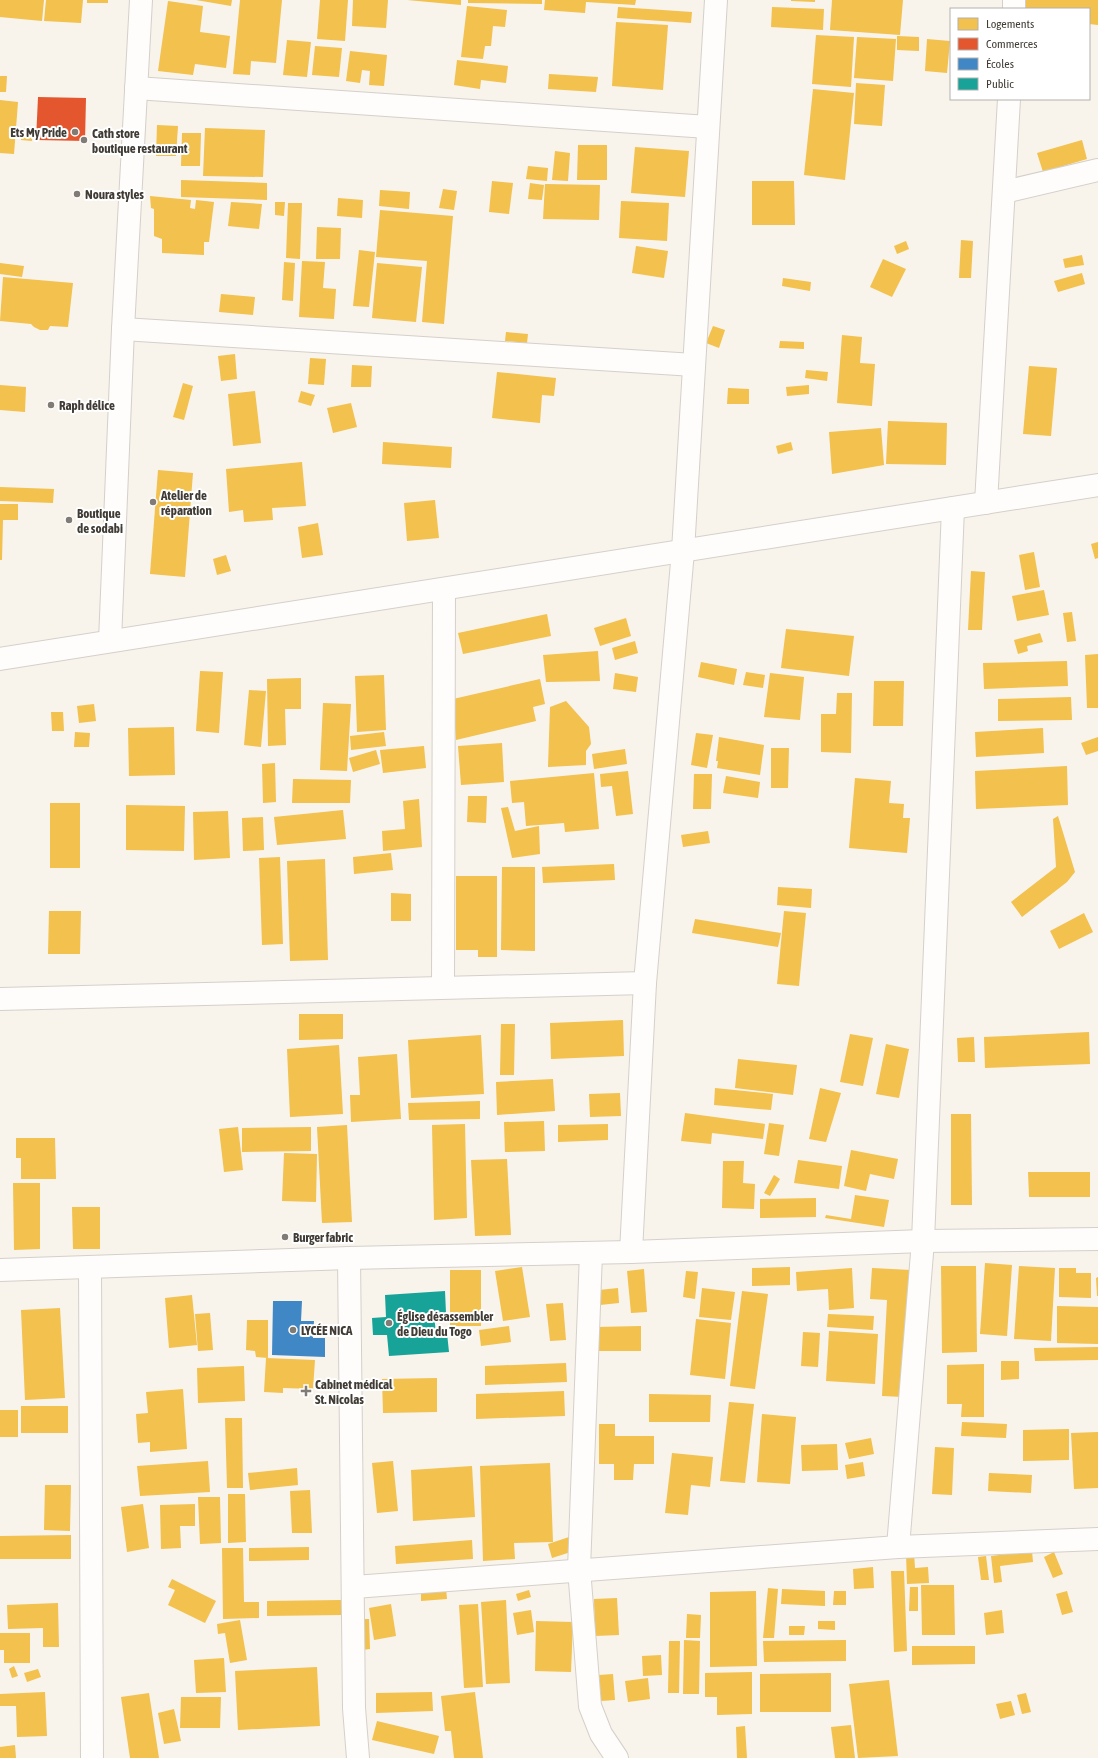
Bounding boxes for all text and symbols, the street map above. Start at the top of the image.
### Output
legend [950,8,1090,100]
text: Logements [986,17,1034,31]
text: Commerces [986,37,1037,51]
text: Écoles [986,57,1014,71]
text: Public [986,77,1014,91]
place label: Ets My Pride [10,125,67,140]
place label: Cath store boutique restaurant [92,126,188,156]
marker: Ets My Pride [70,127,80,137]
marker: Cath store boutique restaurant [79,135,89,145]
place label: Noura styles [85,187,144,202]
marker: Noura styles [72,189,82,199]
place label: Raph délice [59,398,115,413]
marker: Raph délice [46,400,56,410]
place label: Atelier de réparation [160,488,212,518]
marker: Atelier de réparation [148,497,158,507]
place label: Boutique de sodabi [77,506,123,536]
marker: Boutique de sodabi [64,515,74,525]
place label: Burger fabric [293,1230,353,1245]
marker: Burger fabric [280,1232,290,1242]
place label: Église désassembler de Dieu du Togo [397,1309,494,1339]
marker: Église désassembler de Dieu du Togo [384,1318,394,1328]
place label: LYCÉE NICA [301,1323,353,1338]
marker: LYCÉE NICA [288,1325,298,1335]
place label: Cabinet médical St. Nicolas [315,1377,393,1407]
marker: Cabinet médical St. Nicolas [300,1385,312,1397]

